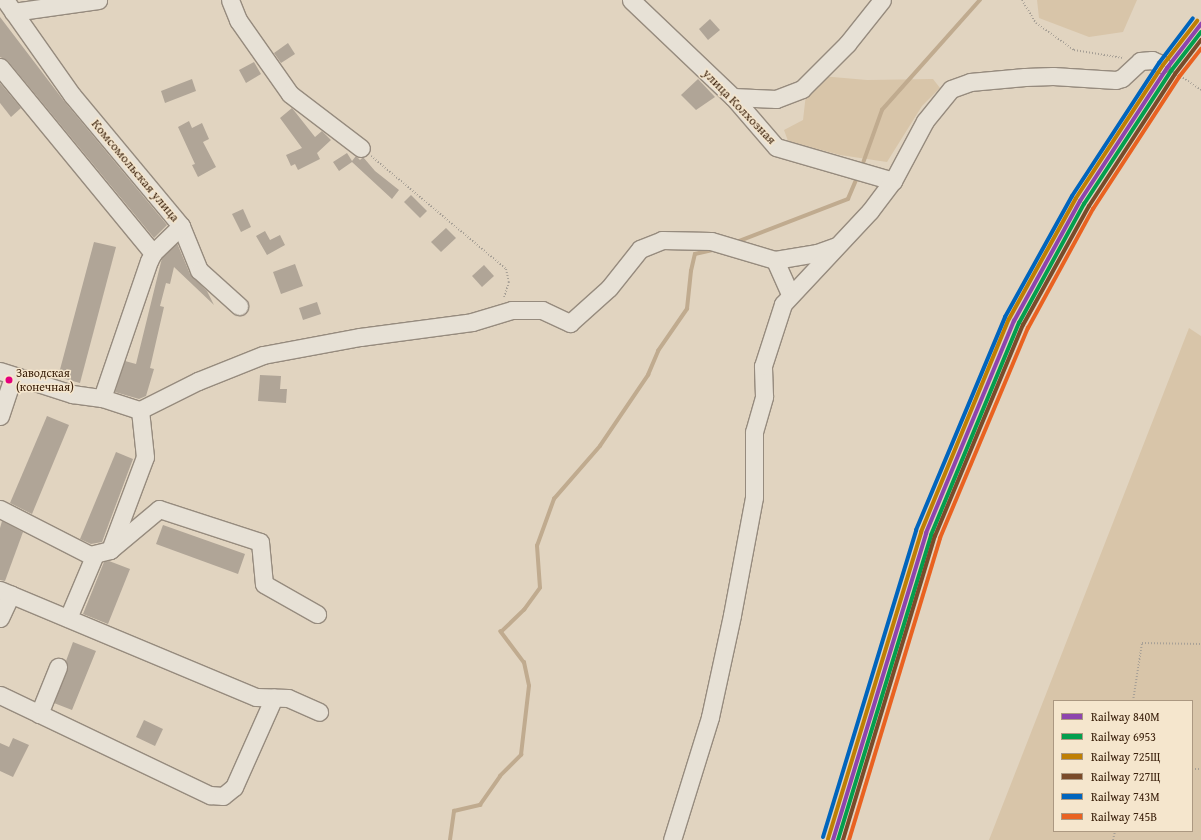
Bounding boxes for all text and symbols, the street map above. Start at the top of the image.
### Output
street label: улица Колхозная [699,66,779,148]
street label: Комсомольская улица [88,117,182,225]
place label: Заводская (конечная) [16,366,74,394]
marker: Заводская (конечная) [4,375,14,385]
legend [1053,700,1193,832]
text: Railway 840М [1091,708,1160,725]
text: Railway 6953 [1091,728,1156,745]
text: Railway 725Щ [1091,748,1160,765]
text: Railway 727Щ [1091,768,1160,785]
text: Railway 743М [1091,788,1160,805]
text: Railway 745В [1091,808,1157,825]

